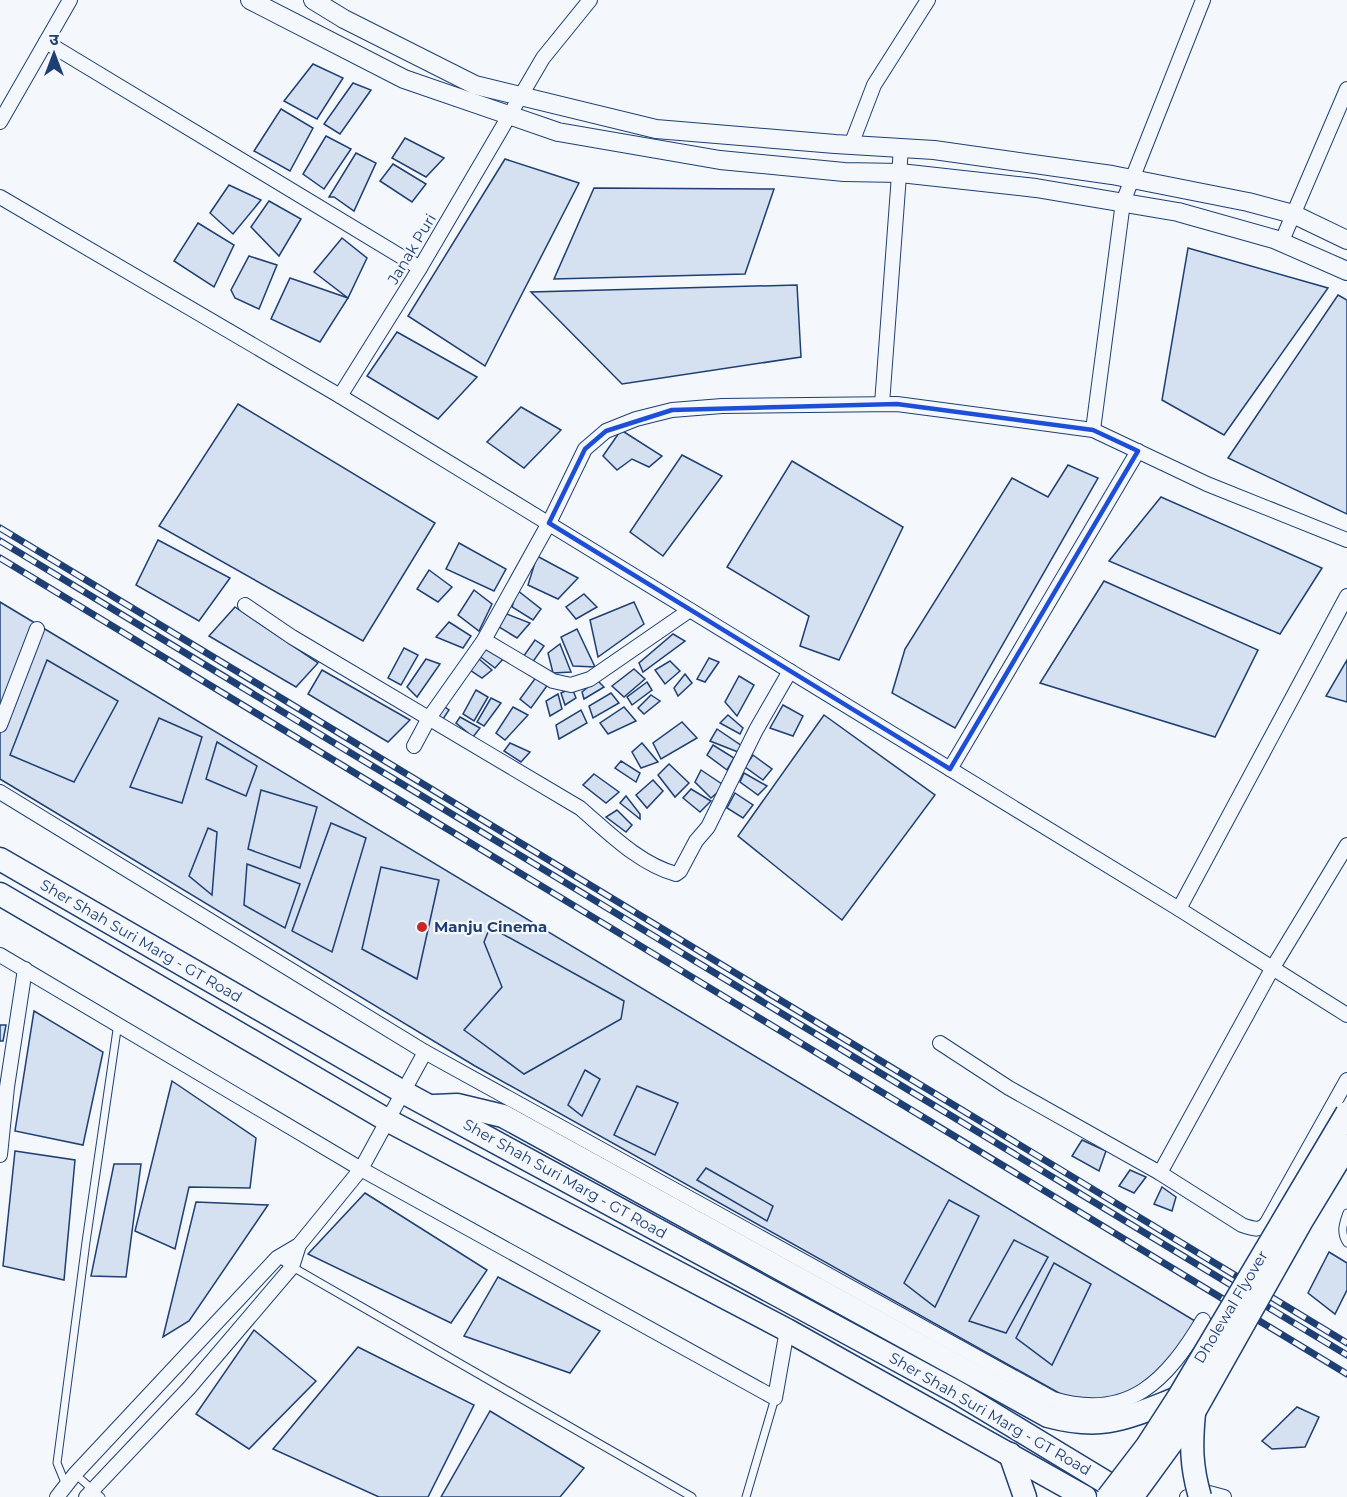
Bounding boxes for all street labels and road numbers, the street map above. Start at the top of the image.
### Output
street label: Janak Puri [383,210,440,288]
street label: Sher Shah Suri Marg - GT Road [37,875,246,1006]
street label: Sher Shah Suri Marg - GT Road [460,1114,670,1243]
street label: Dholewal Flyover [1189,1247,1272,1367]
street label: Sher Shah Suri Marg - GT Road [886,1348,1095,1479]

